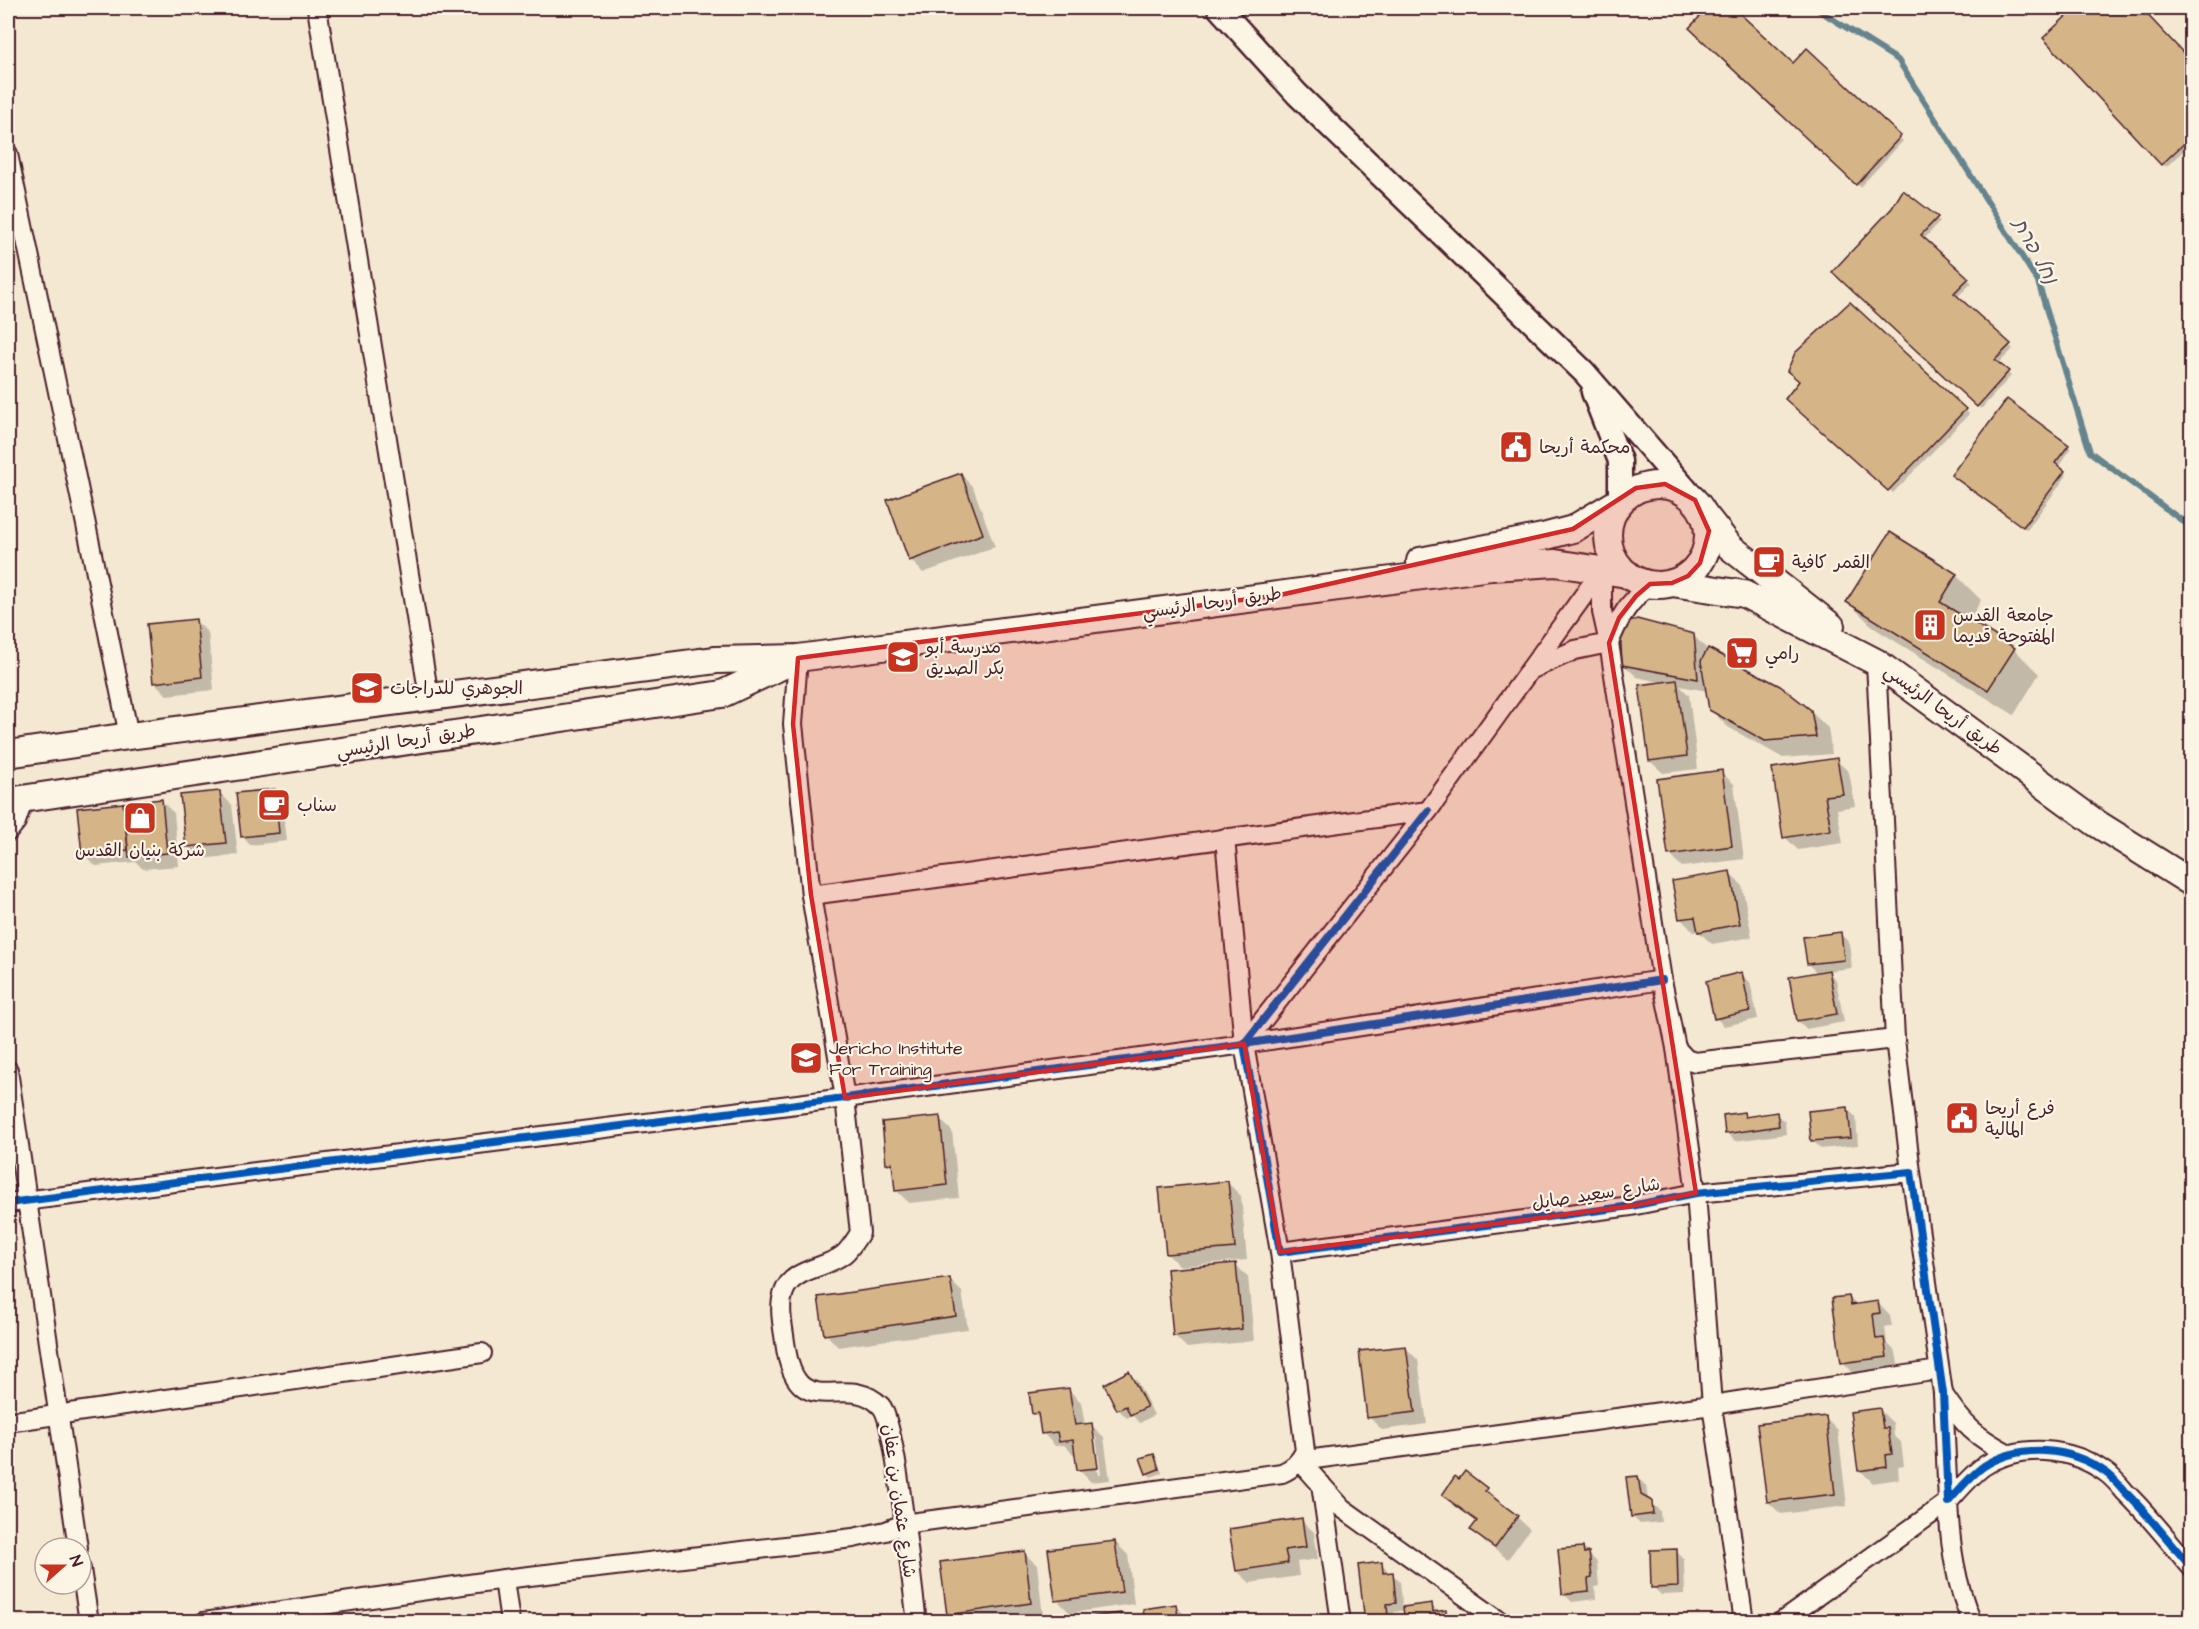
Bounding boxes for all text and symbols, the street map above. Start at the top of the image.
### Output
water label: נחל פרת [2005,211,2065,290]
public building icon: محكمة أريحا [1498,429,1534,465]
place label: محكمة أريحا [1539,435,1630,460]
cafe icon: القمر كافية [1751,544,1787,580]
place label: القمر كافية [1792,550,1870,575]
street label: طريق أريحا الرئيسي [1141,581,1284,628]
place label: جامعة القدس المفتوحة قديما [1953,603,2055,649]
building icon: جامعة القدس المفتوحة قديما [1912,607,1948,643]
place label: مدرسة أبو بكر الصديق [924,635,1005,681]
supermarket icon: رامي [1724,635,1760,671]
school or university icon: مدرسة أبو بكر الصديق [885,639,921,675]
place label: رامي [1765,641,1799,669]
street label: طريق أريحا الرئيسي [1877,659,2007,764]
school or university icon: الجوهري للدراجات [349,670,385,706]
place label: الجوهري للدراجات [390,676,523,701]
street label: طريق أريحا الرئيسي [335,718,478,767]
cafe icon: سناب [256,787,292,823]
place label: سناب [297,793,337,818]
shop icon: شركة بنيان القدس [122,800,158,836]
place label: شركة بنيان القدس [75,838,205,863]
place label: Jericho Institute For Training [829,1036,963,1083]
school or university icon: Jericho Institute For Training [788,1040,824,1076]
place label: فرع أريحا المالية [1985,1096,2055,1142]
public building icon: فرع أريحا المالية [1944,1100,1980,1136]
street label: شارع سعيد صايل [1530,1172,1662,1216]
street label: شارع عثمان بن عفان [876,1423,922,1579]
north arrow [33,1536,93,1596]
text: N [64,1552,88,1570]

